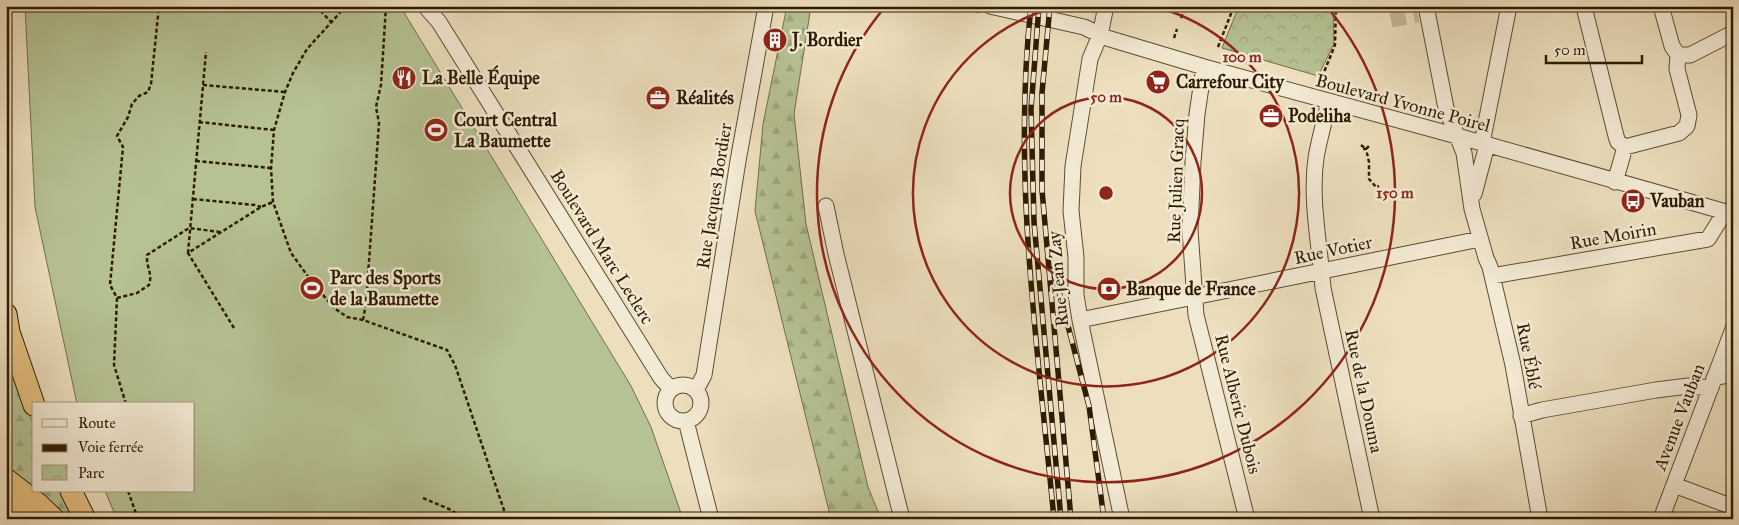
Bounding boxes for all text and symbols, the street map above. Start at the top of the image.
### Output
building icon: J. Bordier [762,27,788,53]
place label: J. Bordier [790,29,864,52]
scale bar [1546,32,1643,64]
text: 50 m [1554,41,1586,59]
text: 100 m [1222,48,1262,66]
place label: La Belle Équipe [422,64,540,90]
restaurant icon: La Belle Équipe [391,65,417,91]
supermarket icon: Carrefour City [1145,69,1171,95]
street label: Boulevard Yvonne Poirel [1313,69,1493,137]
place label: Carrefour City [1176,71,1286,94]
office icon: Réalités [645,85,671,111]
place label: Réalités [676,87,734,109]
text: 50 m [1090,88,1122,106]
office icon: Podeliha [1258,103,1284,129]
place label: Podeliha [1288,105,1351,127]
place label: Court Central La Baumette [454,109,558,152]
sports icon: Court Central La Baumette [423,117,449,143]
street label: Rue Julien Gracq [1163,118,1190,244]
street label: Rue Jacques Bordier [692,121,737,271]
street label: Boulevard Marc Leclerc [546,166,659,329]
centre of rings [1097,184,1115,202]
text: 150 m [1376,184,1414,202]
bus stop icon: Vauban [1620,188,1646,214]
place label: Vauban [1649,190,1705,212]
street label: Rue Moirin [1568,218,1658,254]
street label: Rue Jean Zay [1043,230,1074,328]
street label: Rue Votier [1292,231,1374,269]
place label: Parc des Sports de la Baumette [330,267,441,310]
sports icon: Parc des Sports de la Baumette [299,275,325,301]
bank icon: Banque de France [1096,276,1122,302]
place label: Banque de France [1126,278,1256,301]
street label: Rue Éblé [1512,320,1548,392]
street label: Rue de la Douma [1340,327,1388,455]
street label: Rue Alberic Dubois [1210,332,1266,476]
street label: Avenue Vauban [1648,360,1709,474]
legend [32,402,195,492]
text: Route [78,414,116,432]
text: Voie ferrée [77,438,143,456]
text: Parc [78,464,105,482]

